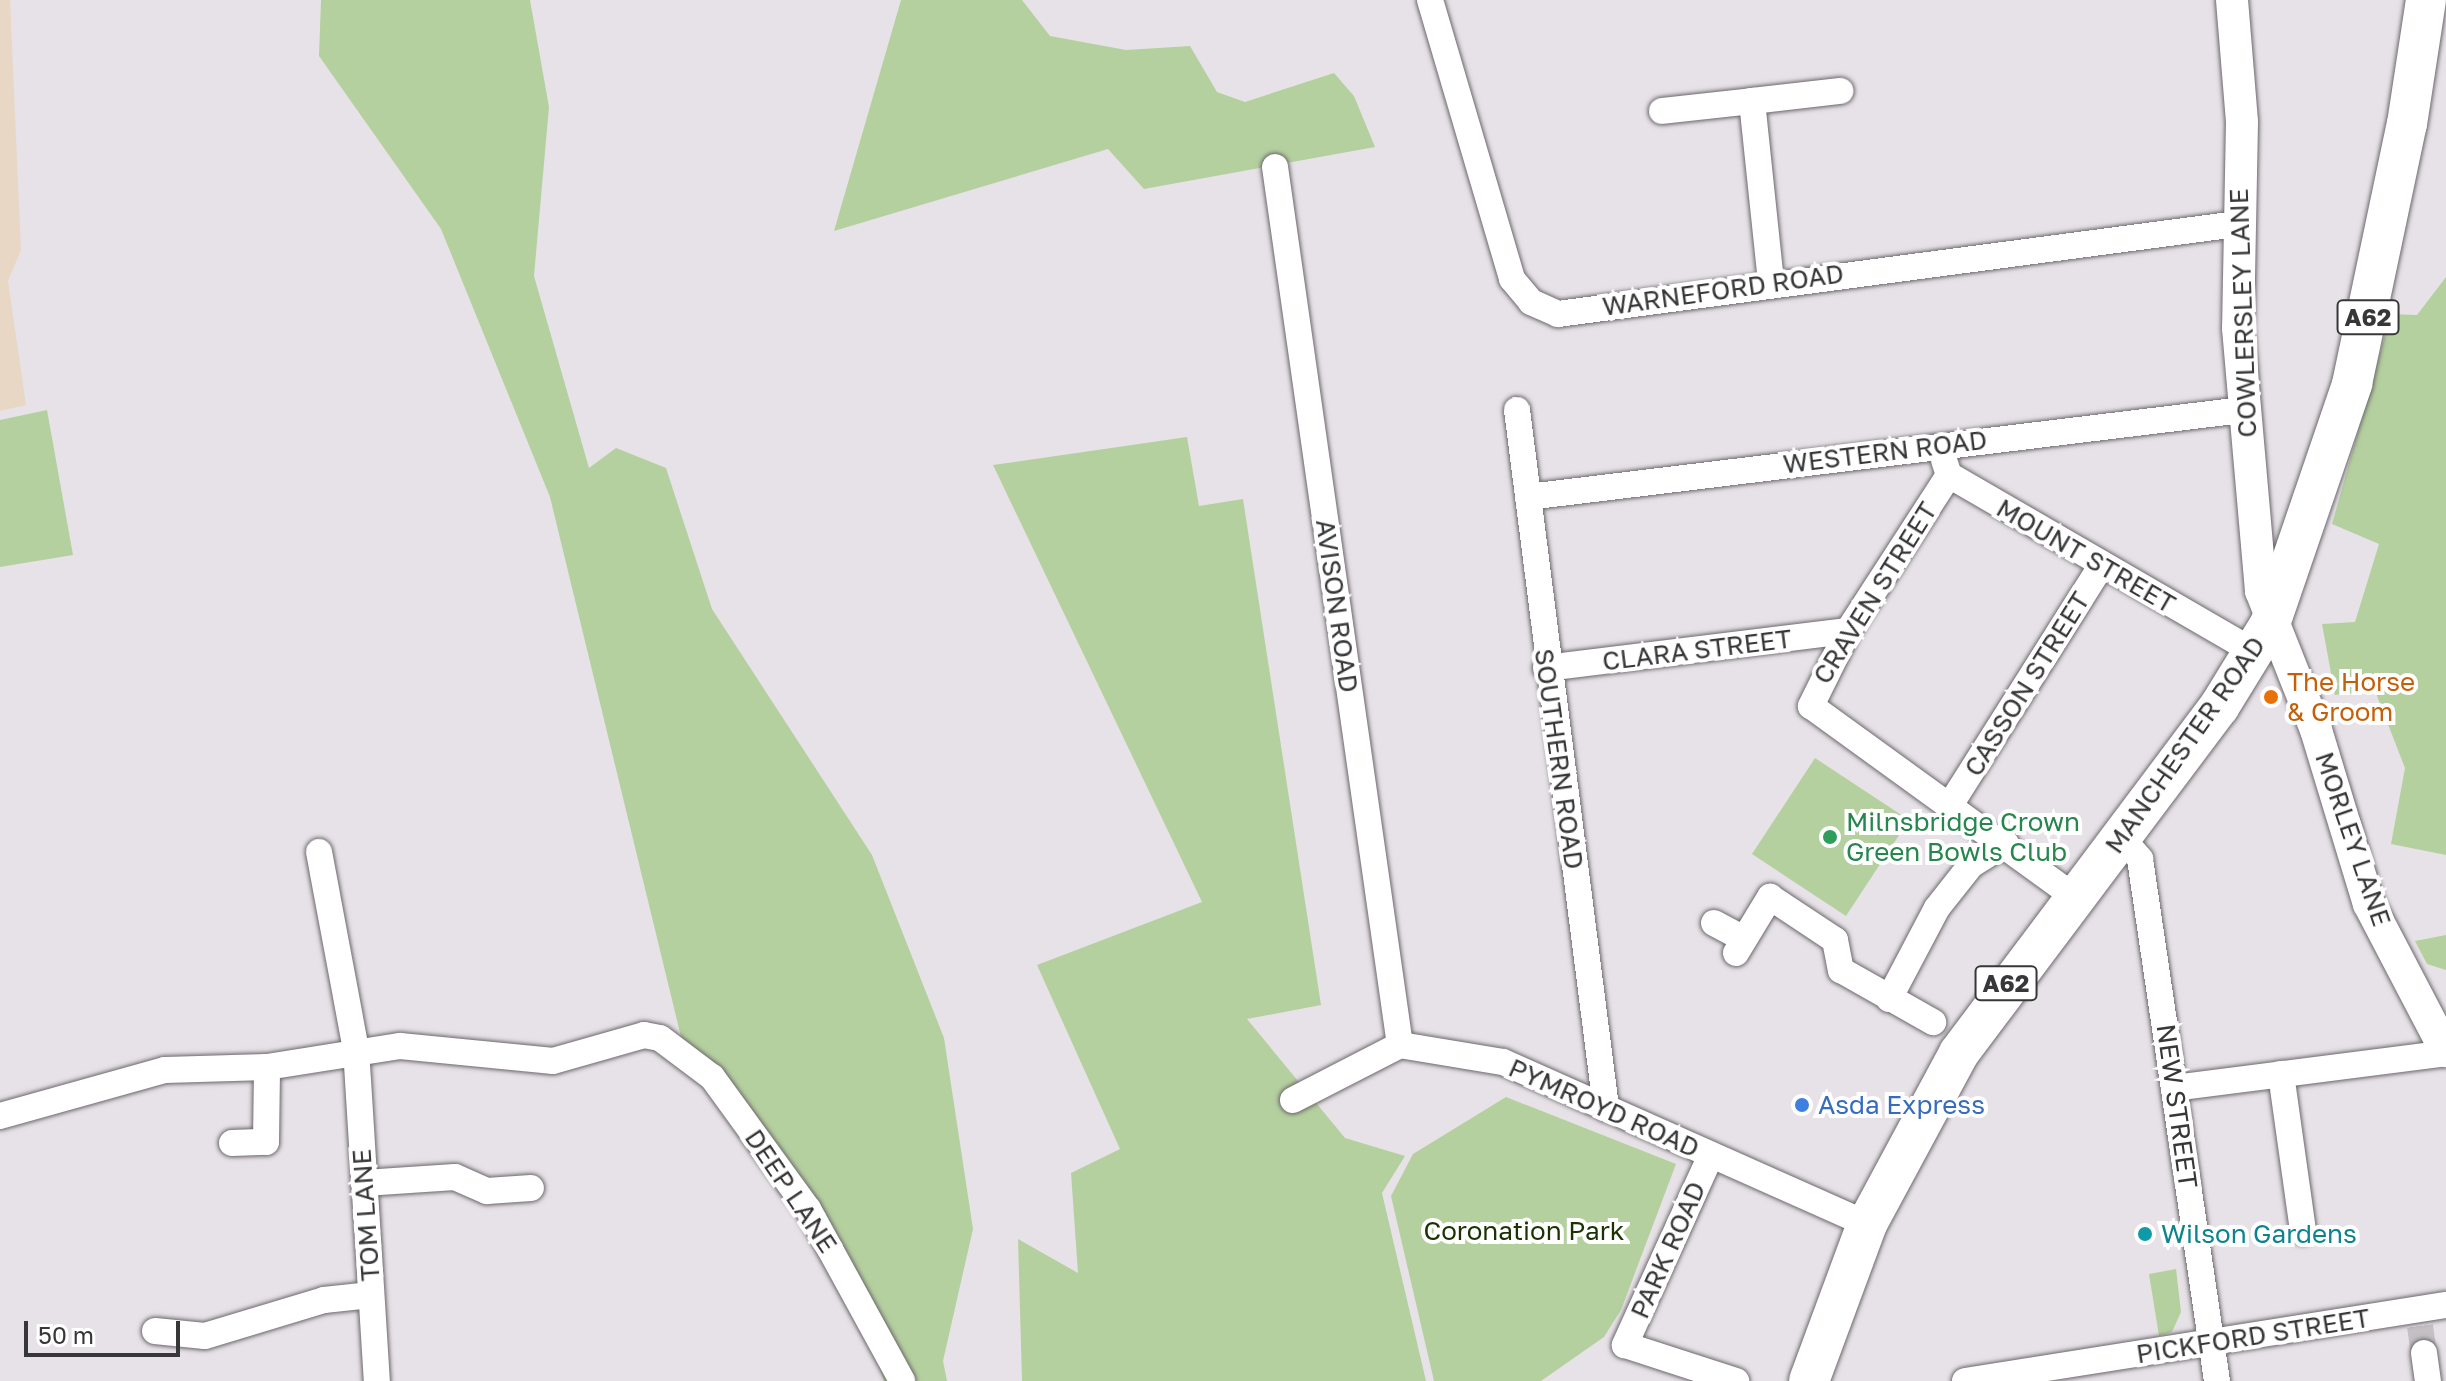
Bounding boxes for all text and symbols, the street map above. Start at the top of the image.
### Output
street label: COWLERSLEY LANE [2223,188,2263,438]
street label: WARNEFORD ROAD [1600,258,1846,322]
road number: A62 [2336,297,2400,337]
street label: WESTERN ROAD [1781,424,1989,480]
street label: MOUNT STREET [1991,492,2181,620]
street label: CRAVEN STREET [1807,496,1943,690]
street label: AVISON ROAD [1309,517,1365,695]
street label: CASSON STREET [1958,586,2096,782]
street label: CLARA STREET [1601,623,1793,677]
street label: MANCHESTER ROAD [2098,631,2272,859]
street label: SOUTHERN ROAD [1528,647,1590,871]
place label: The Horse & Groom [2287,666,2415,728]
marker: The Horse & Groom [2262,688,2280,706]
street label: MORLEY LANE [2309,748,2397,930]
place label: Milnsbridge Crown Green Bowls Club [1846,806,2080,868]
marker: Milnsbridge Crown Green Bowls Club [1821,828,1839,846]
road number: A62 [1974,963,2038,1003]
street label: NEW STREET [2150,1022,2204,1190]
street label: PYMROYD ROAD [1504,1052,1704,1164]
place label: Asda Express [1818,1089,1985,1121]
marker: Asda Express [1793,1096,1811,1114]
street label: DEEP LANE [738,1123,844,1259]
street label: TOM LANE [346,1148,386,1282]
street label: PARK ROAD [1624,1177,1712,1323]
park label: Coronation Park [1424,1215,1624,1247]
place label: Wilson Gardens [2161,1218,2357,1250]
marker: Wilson Gardens [2136,1225,2154,1243]
street label: PICKFORD STREET [2134,1302,2372,1370]
scale bar [28,1305,184,1355]
text: 50 m [38,1320,94,1349]

